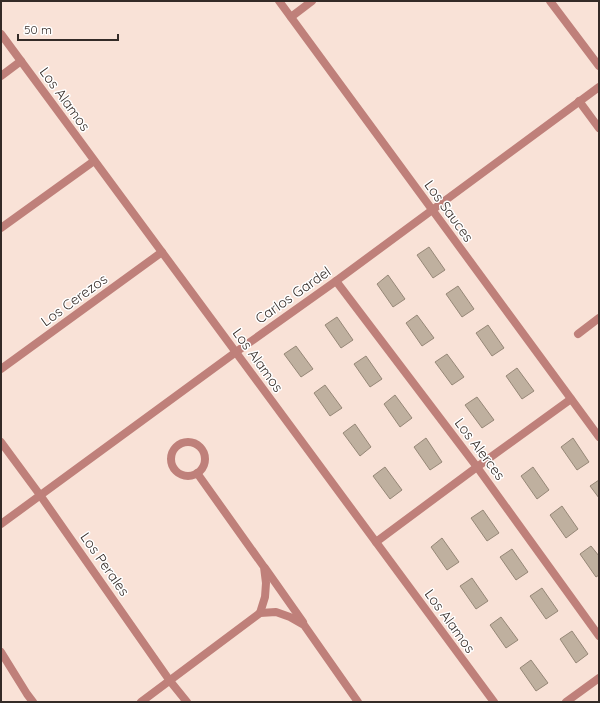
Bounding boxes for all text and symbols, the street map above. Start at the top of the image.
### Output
scale bar [18,16,118,42]
text: 50 m [24,22,52,37]
street label: Los Alamos [36,63,94,135]
street label: Los Sauces [420,177,478,245]
street label: Carlos Gardel [252,262,334,328]
street label: Los Cerezos [37,270,111,330]
street label: Los Alamos [229,324,287,396]
street label: Los Alerces [451,414,509,484]
street label: Los Perales [76,529,134,599]
street label: Los Alamos [421,585,479,657]

